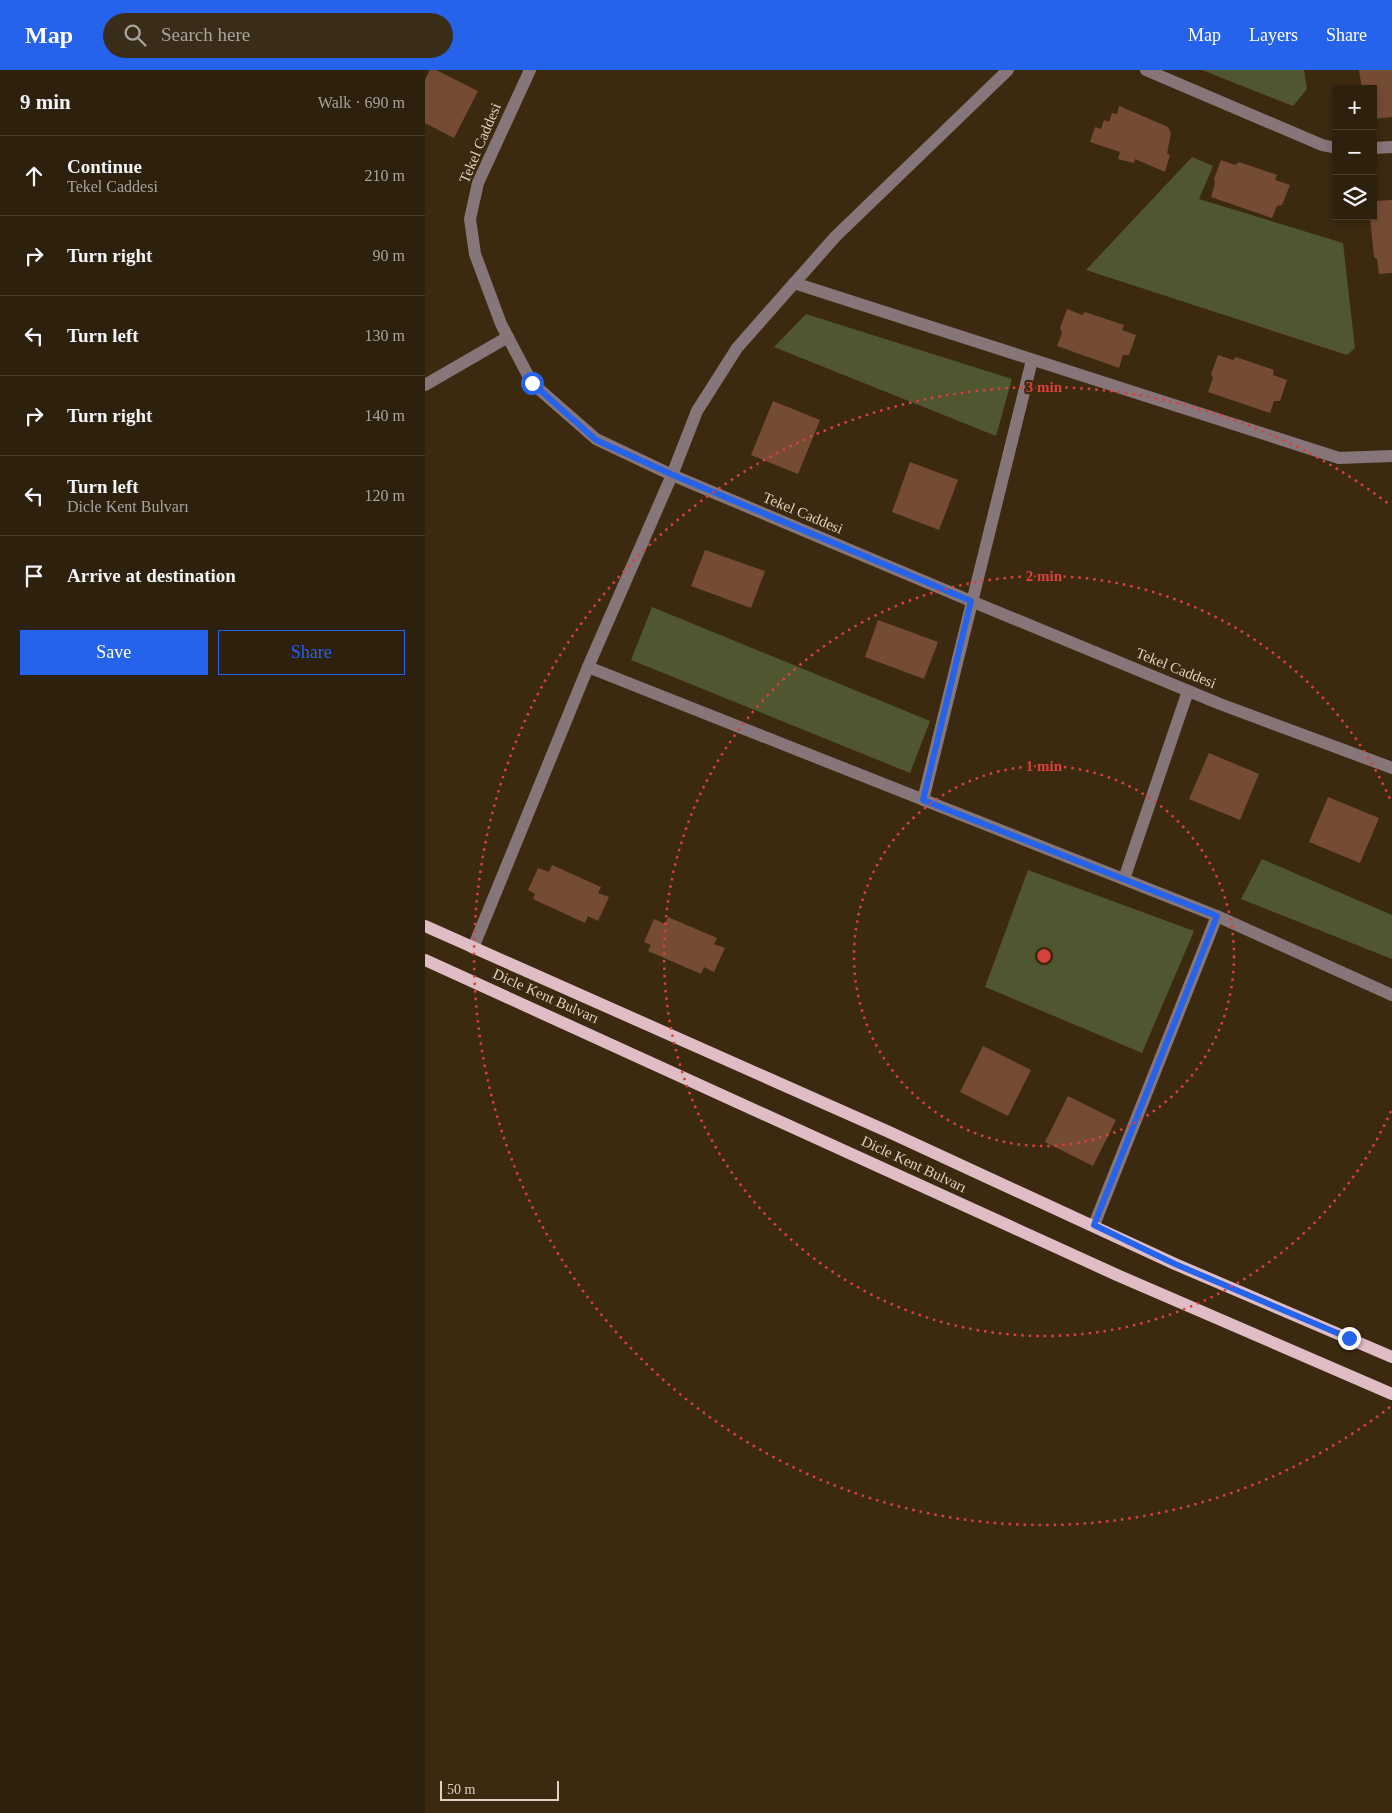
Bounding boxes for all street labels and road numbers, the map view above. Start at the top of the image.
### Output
street label: Tekel Caddesi [456,101,504,185]
street label: Tekel Caddesi [761,489,845,537]
street label: Tekel Caddesi [1134,645,1218,691]
street label: Dicle Kent Bulvarı [491,965,601,1027]
street label: Dicle Kent Bulvarı [859,1133,969,1195]

